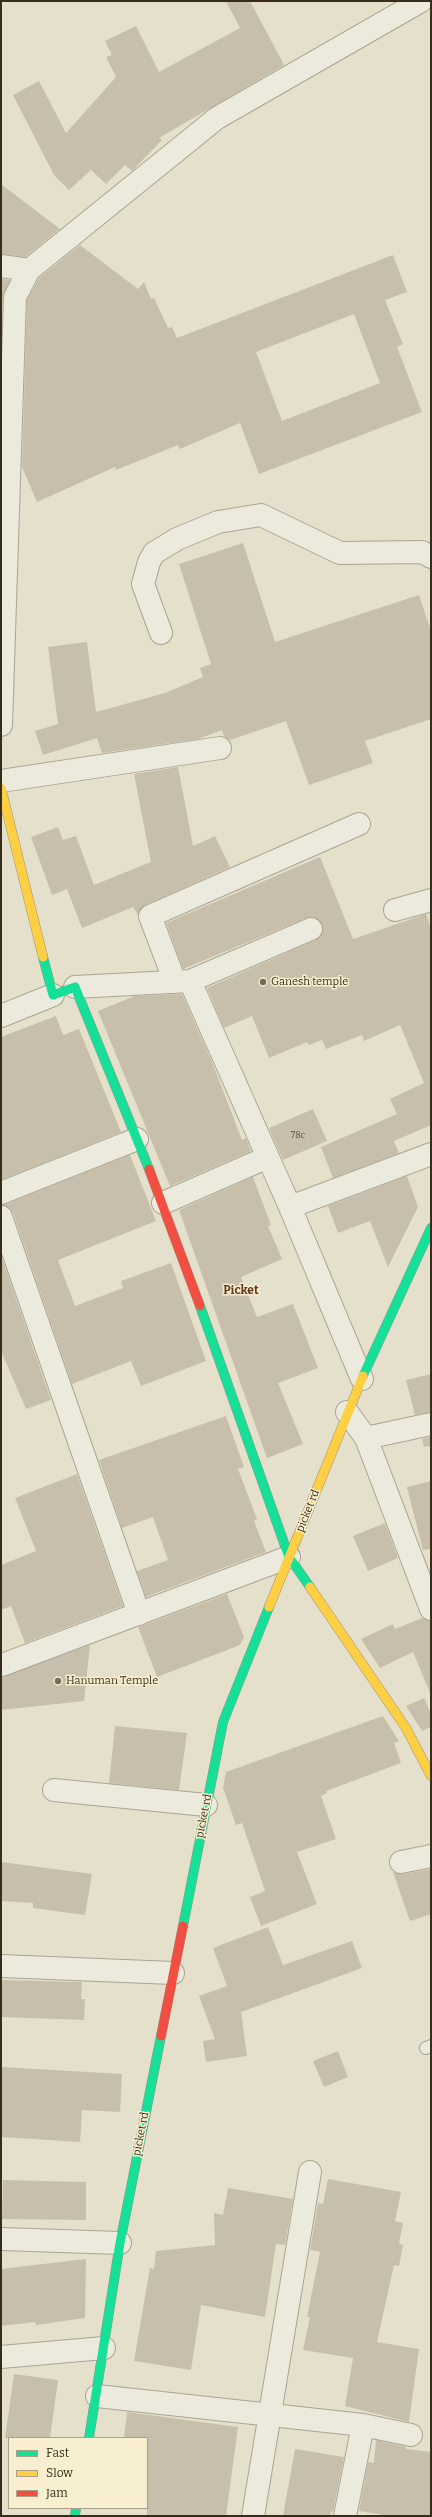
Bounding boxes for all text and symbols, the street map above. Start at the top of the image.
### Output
place label: Ganesh temple [271,975,348,989]
marker: Ganesh temple [258,977,268,987]
house number: 78c [291,1130,305,1140]
district label: Picket [223,1284,259,1298]
street label: picket rd [294,1488,322,1534]
place label: Hanuman Temple [66,1674,158,1688]
marker: Hanuman Temple [53,1676,63,1686]
street label: picket rd [193,1793,215,1839]
street label: picket rd [130,2111,152,2157]
legend [8,2437,148,2509]
text: Fast [46,2446,69,2460]
text: Slow [46,2466,73,2480]
text: Jam [46,2486,68,2500]

